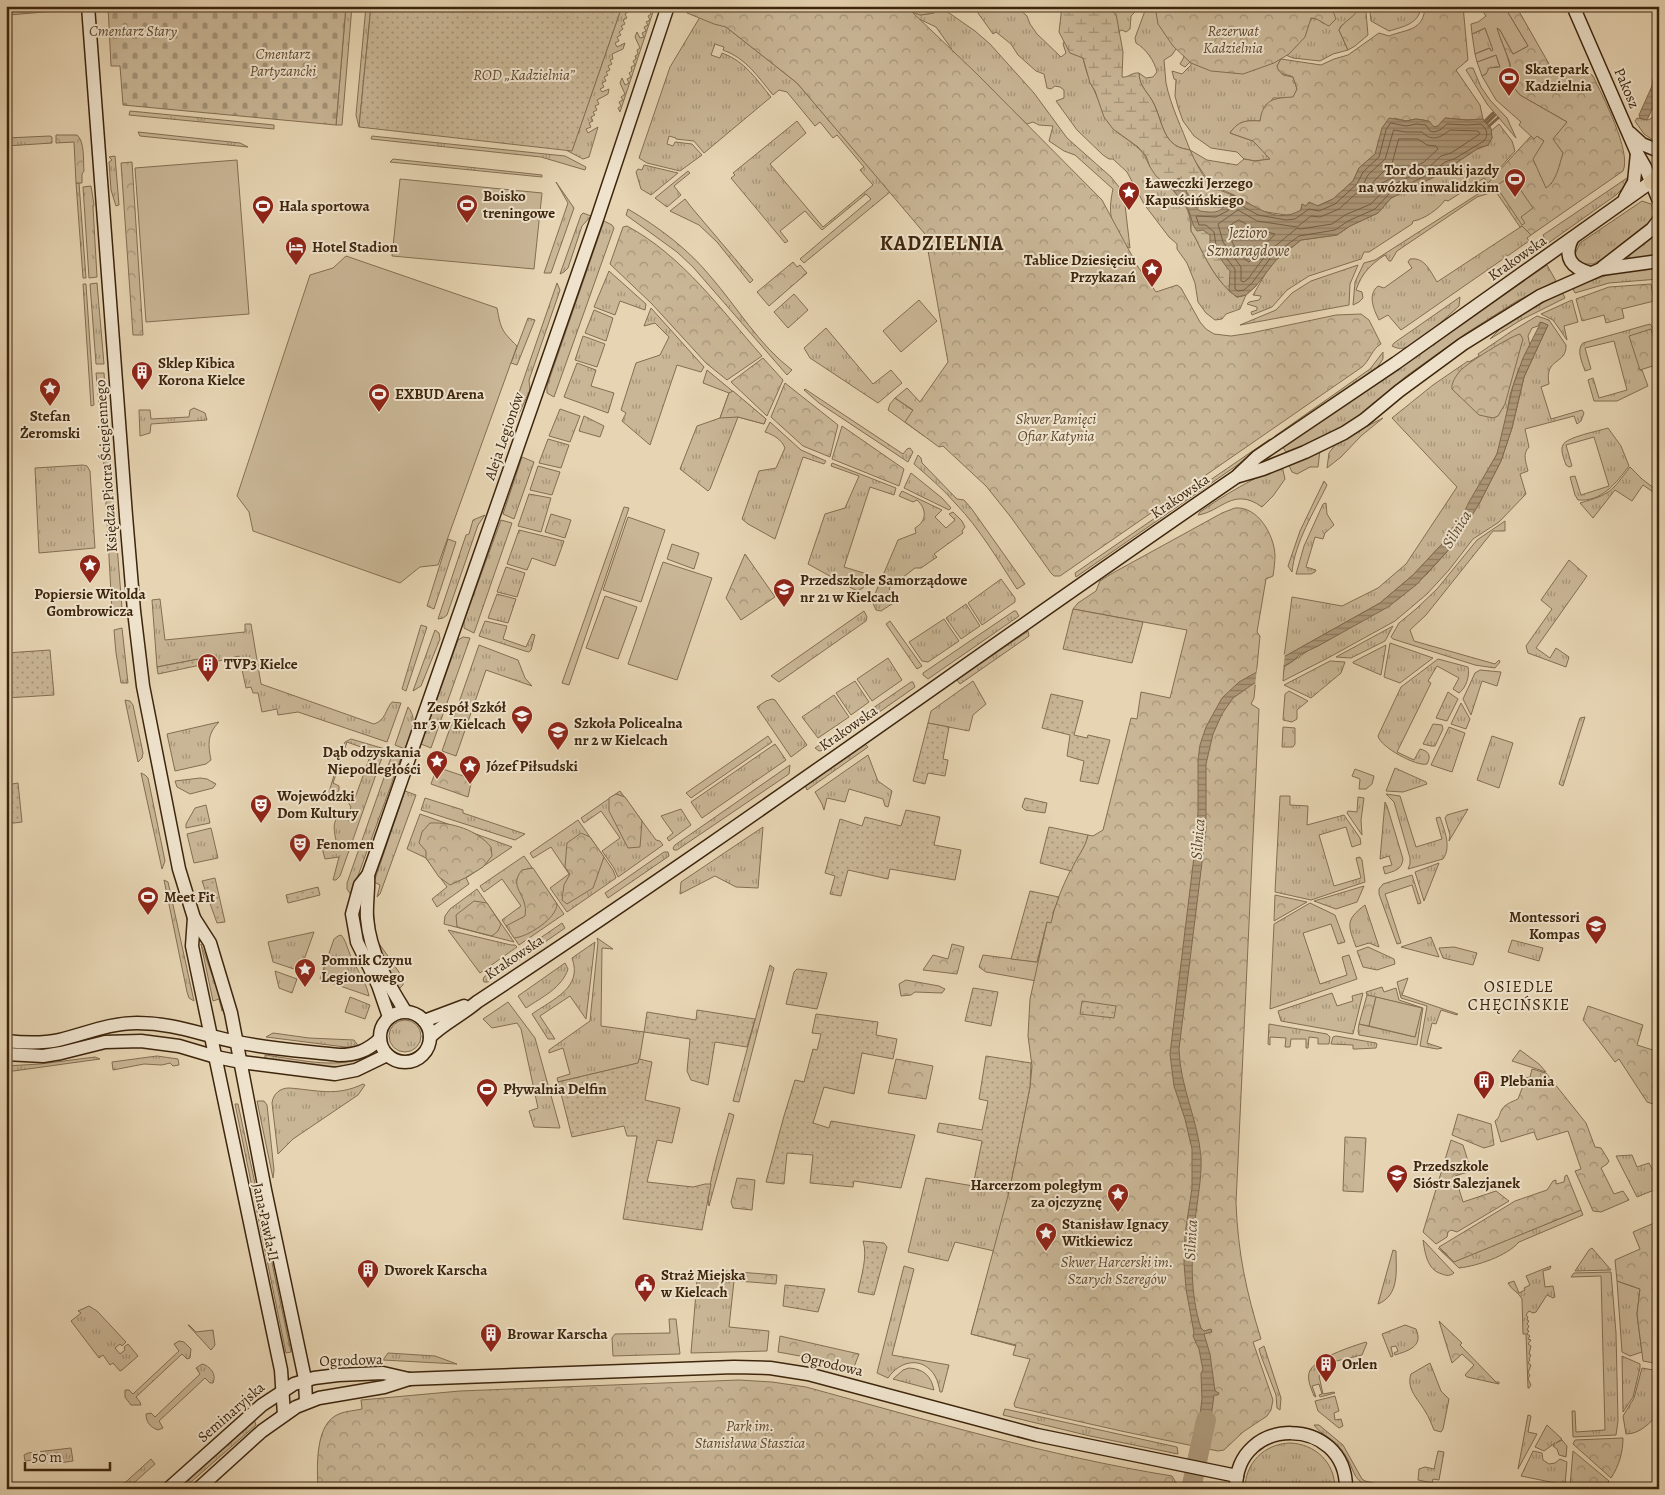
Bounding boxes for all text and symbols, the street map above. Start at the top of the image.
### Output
park label: Cmentarz Stary [89,21,177,41]
park label: Rezerwat Kadzielnia [1203,21,1263,58]
park label: Cmentarz Partyzancki [250,44,316,81]
place label: Skatepark Kadzielnia [1525,59,1593,96]
park label: ROD „Kadzielnia” [473,65,576,85]
street label: Pakosz [1609,65,1645,112]
sports icon: Skatepark Kadzielnia [1497,66,1521,97]
place label: Tor do nauki jazdy na wózku inwalidzkim [1358,160,1500,197]
sports icon: Tor do nauki jazdy na wózku inwalidzkim [1503,167,1527,198]
place label: Ławeczki Jerzego Kapuścińskiego [1145,173,1253,210]
place icon: Ławeczki Jerzego Kapuścińskiego [1117,180,1141,211]
place label: Boisko treningowe [483,186,555,223]
sports icon: Boisko treningowe [455,193,479,224]
sports icon: Hala sportowa [251,194,275,225]
place label: Hala sportowa [279,196,370,216]
water label: Jezioro Szmaragdowe [1207,222,1290,262]
district label: KADZIELNIA [880,230,1004,257]
street label: Krakowska [1484,231,1550,285]
hotel icon: Hotel Stadion [284,235,308,266]
place label: Hotel Stadion [312,237,399,257]
place label: Tablice Dziesięciu Przykazań [1024,250,1137,287]
place icon: Tablice Dziesięciu Przykazań [1140,257,1164,288]
place label: Sklep Kibica Korona Kielce [158,353,245,390]
building icon: Sklep Kibica Korona Kielce [130,360,154,391]
place icon: Stefan Żeromski [38,376,62,407]
street label: Księdza Piotra Ściegiennego [90,379,122,553]
sports icon: EXBUD Arena [367,382,391,413]
place label: EXBUD Arena [395,384,485,404]
street label: Aleja Legionów [479,389,529,484]
place label: Stefan Żeromski [20,406,81,443]
park label: Skwer Pamięci Ofiar Katynia [1016,409,1096,446]
street label: Krakowska [1147,469,1213,523]
water label: Silnica [1437,506,1477,553]
place icon: Popiersie Witolda Gombrowicza [78,553,102,584]
place label: Przedszkole Samorządowe nr 21 w Kielcach [800,570,967,607]
school or university icon: Przedszkole Samorządowe nr 21 w Kielcach [772,577,796,608]
place label: Popiersie Witolda Gombrowicza [34,584,146,621]
building icon: TVP3 Kielce [196,652,220,683]
place label: TVP3 Kielce [224,654,298,674]
place label: Zespół Szkół nr 3 w Kielcach [413,697,506,734]
street label: Krakowska [815,701,881,755]
school or university icon: Zespół Szkół nr 3 w Kielcach [510,704,534,735]
place label: Szkoła Policealna nr 2 w Kielcach [574,713,684,750]
school or university icon: Szkoła Policealna nr 2 w Kielcach [546,720,570,751]
place label: Dąb odzyskania Niepodległości [323,742,422,779]
place icon: Dąb odzyskania Niepodległości [425,749,449,780]
place icon: Józef Piłsudski [458,754,482,785]
place label: Józef Piłsudski [486,756,578,776]
place label: Wojewódzki Dom Kultury [276,786,359,823]
theatre icon: Wojewódzki Dom Kultury [249,793,273,824]
water label: Silnica [1185,817,1211,860]
theatre icon: Fenomen [288,832,312,863]
place label: Fenomen [316,834,375,854]
sports icon: Meet Fit [136,885,160,916]
place label: Meet Fit [164,887,215,907]
place label: Montessori Kompas [1509,907,1581,944]
school or university icon: Montessori Kompas [1584,914,1608,945]
street label: Krakowska [481,930,547,984]
place label: Pomnik Czynu Legionowego [321,950,413,987]
place icon: Pomnik Czynu Legionowego [293,957,317,988]
district label: OSIEDLE CHĘCIŃSKIE [1468,976,1570,1016]
building icon: Plebania [1472,1069,1496,1100]
place label: Plebania [1500,1071,1555,1091]
sports icon: Pływalnia Delfin [475,1077,499,1108]
place label: Pływalnia Delfin [503,1079,607,1099]
place label: Przedszkole Sióstr Salezjanek [1413,1156,1520,1193]
school or university icon: Przedszkole Sióstr Salezjanek [1385,1163,1409,1194]
place label: Harcerzom poległym za ojczyznę [970,1175,1102,1212]
street label: Jana Pawła II [248,1181,284,1263]
place icon: Harcerzom poległym za ojczyznę [1106,1182,1130,1213]
place label: Stanisław Ignacy Witkiewicz [1061,1214,1170,1251]
water label: Silnica [1179,1218,1203,1261]
place icon: Stanisław Ignacy Witkiewicz [1034,1221,1058,1252]
park label: Skwer Harcerski im. Szarych Szeregów [1061,1252,1173,1289]
building icon: Dworek Karscha [356,1258,380,1289]
place label: Dworek Karscha [384,1260,488,1280]
place label: Straż Miejska w Kielcach [660,1265,746,1302]
public building icon: Straż Miejska w Kielcach [633,1272,657,1303]
building icon: Browar Karscha [479,1322,503,1353]
place label: Browar Karscha [507,1324,609,1344]
street label: Ogrodowa [799,1347,865,1381]
street label: Ogrodowa [319,1349,383,1371]
building icon: Orlen [1314,1352,1338,1383]
place label: Orlen [1342,1354,1378,1374]
street label: Seminaryjska [193,1377,269,1447]
park label: Park im. Stanisława Staszica [695,1416,805,1453]
scale bar [25,1440,110,1472]
text: 50 m [32,1447,62,1467]

